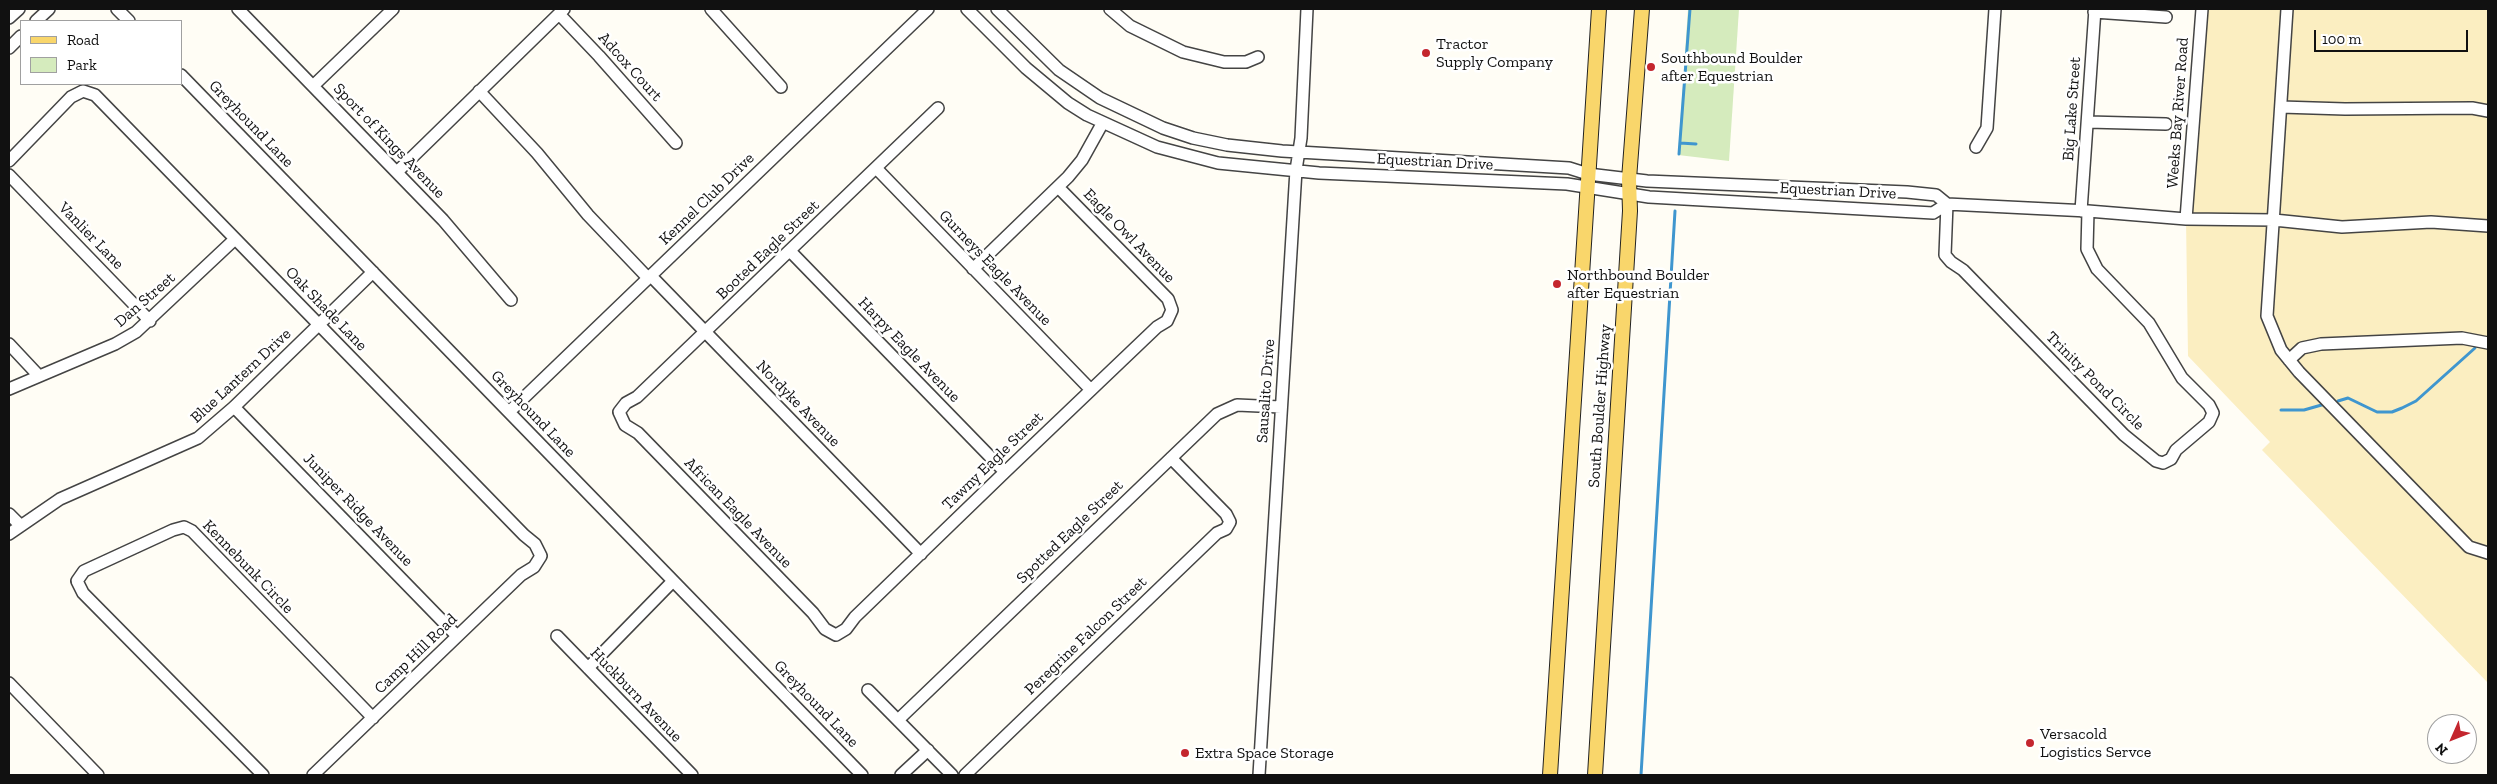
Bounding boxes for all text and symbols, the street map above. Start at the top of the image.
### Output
legend [20,20,182,85]
scale bar [2317,20,2471,52]
street label: Adcox Court [594,29,666,105]
text: 100 m [2322,30,2361,48]
text: Road [67,31,99,49]
place label: Tractor Supply Company [1436,34,1553,72]
street label: Weeks Bay River Road [2163,37,2193,189]
marker: Tractor Supply Company [1420,47,1432,59]
place label: Southbound Boulder after Equestrian [1661,48,1803,86]
text: Park [67,56,97,74]
street label: Big Lake Street [2059,56,2085,162]
marker: Southbound Boulder after Equestrian [1645,61,1657,73]
street label: Greyhound Lane [205,76,297,172]
street label: Sport of Kings Avenue [329,79,449,203]
street label: Kennel Club Drive [656,149,758,249]
street label: Equestrian Drive [1376,149,1494,175]
street label: Equestrian Drive [1779,178,1897,204]
street label: Eagle Owl Avenue [1079,185,1179,287]
street label: Booted Eagle Street [713,196,823,304]
street label: Vanlier Lane [54,198,128,274]
street label: Gurneys Eagle Avenue [935,206,1055,330]
street label: Oak Shade Lane [281,263,371,355]
place label: Northbound Boulder after Equestrian [1567,265,1710,303]
street label: Dan Street [111,269,179,331]
marker: Northbound Boulder after Equestrian [1551,278,1563,290]
street label: Harpy Eagle Avenue [854,293,964,407]
street label: South Boulder Highway [1585,324,1615,488]
street label: Blue Lantern Drive [187,325,295,427]
street label: Trinity Pond Circle [2042,328,2148,434]
street label: Sausalito Drive [1253,338,1279,444]
street label: Nordyke Avenue [752,357,844,451]
street label: Greyhound Lane [487,366,579,462]
street label: Tawny Eagle Street [938,408,1048,514]
street label: Juniper Ridge Avenue [299,449,417,571]
street label: African Eagle Avenue [680,454,796,572]
street label: Spotted Eagle Street [1013,476,1127,588]
street label: Kennebunk Circle [198,516,298,618]
street label: Peregrine Falcon Street [1021,573,1151,699]
street label: Camp Hill Road [371,610,461,698]
street label: Huckburn Avenue [586,644,686,746]
street label: Greyhound Lane [770,656,862,752]
north arrow [2427,714,2477,764]
place label: Versacold Logistics Servce [2040,724,2151,762]
marker: Versacold Logistics Servce [2024,737,2036,749]
text: N [2432,739,2451,759]
place label: Extra Space Storage [1195,743,1334,763]
marker: Extra Space Storage [1179,747,1191,759]

